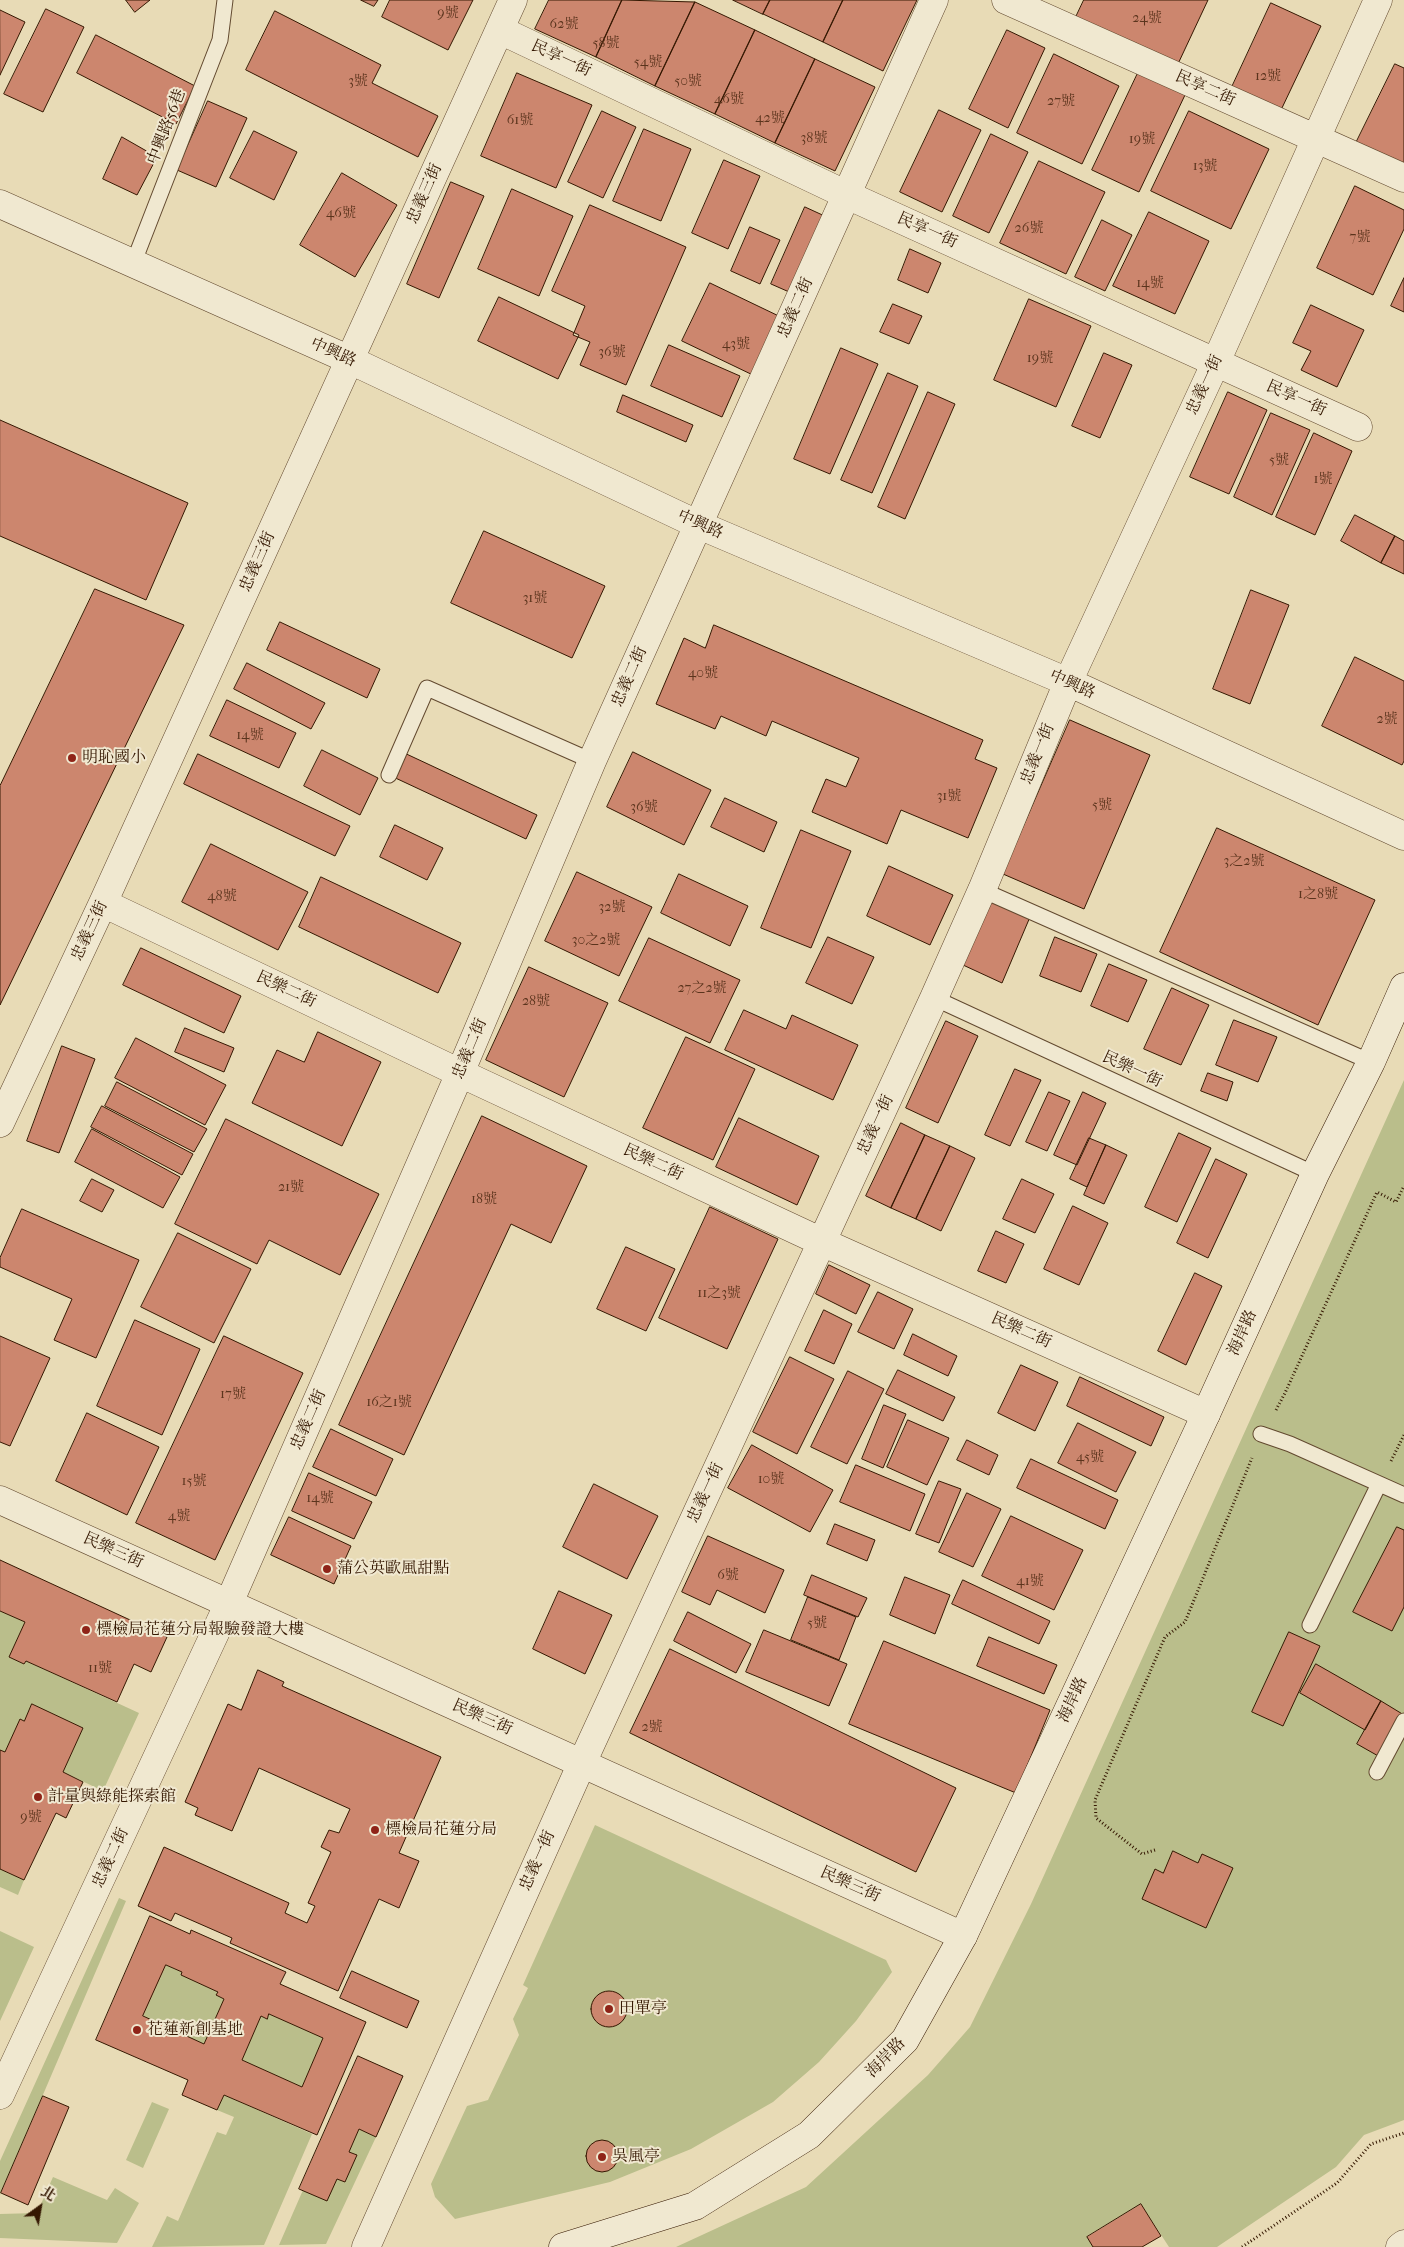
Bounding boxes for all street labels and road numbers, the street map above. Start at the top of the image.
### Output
street label: 民享一街 [528,37,594,81]
street label: 民享二街 [1172,67,1238,111]
street label: 中興路56巷 [144,86,190,168]
street label: 忠義三街 [403,161,447,227]
street label: 民享一街 [894,209,960,253]
street label: 忠義二街 [774,275,818,341]
street label: 中興路 [307,334,359,372]
street label: 忠義一街 [1183,352,1227,418]
street label: 民享一街 [1263,377,1329,421]
street label: 中興路 [674,506,726,544]
street label: 忠義三街 [236,529,280,595]
street label: 忠義二街 [608,644,652,710]
street label: 中興路 [1046,666,1098,704]
street label: 忠義一街 [1017,721,1059,787]
street label: 忠義三街 [68,898,112,964]
street label: 民樂二街 [253,968,319,1012]
street label: 忠義二街 [449,1016,491,1082]
street label: 民樂一街 [1099,1048,1165,1092]
street label: 忠義一街 [854,1092,898,1158]
street label: 民樂二街 [620,1141,686,1185]
street label: 海岸路 [1224,1307,1262,1359]
street label: 民樂二街 [988,1309,1054,1353]
street label: 忠義二街 [287,1387,331,1453]
street label: 忠義一街 [684,1460,728,1526]
street label: 民樂三街 [80,1529,146,1573]
street label: 海岸路 [1054,1674,1092,1726]
street label: 民樂三街 [449,1696,515,1740]
street label: 忠義二街 [89,1825,133,1891]
street label: 忠義一街 [516,1828,560,1894]
street label: 民樂三街 [817,1863,883,1907]
street label: 海岸路 [862,2034,910,2082]

